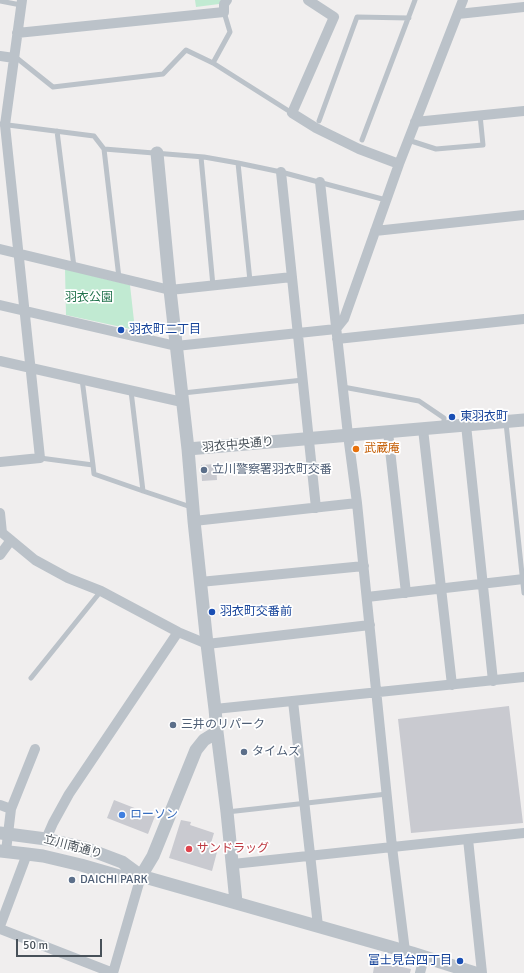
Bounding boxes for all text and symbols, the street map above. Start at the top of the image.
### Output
park label: 羽衣公園 [65,291,113,305]
place label: 羽衣町二丁目 [129,323,201,337]
marker: 羽衣町二丁目 [116,325,126,335]
place label: 東羽衣町 [460,410,508,424]
marker: 東羽衣町 [447,412,457,422]
street label: 羽衣中央通り [202,435,274,455]
place label: 武蔵庵 [364,442,400,456]
marker: 武蔵庵 [351,444,361,454]
place label: 立川警察署羽衣町交番 [212,463,332,477]
marker: 立川警察署羽衣町交番 [199,465,209,475]
place label: 羽衣町交番前 [220,605,292,619]
marker: 羽衣町交番前 [207,607,217,617]
place label: 三井のリパーク [181,718,265,732]
marker: 三井のリパーク [168,720,178,730]
place label: タイムズ [252,745,300,759]
marker: タイムズ [239,747,249,757]
place label: ローソン [130,808,178,822]
marker: ローソン [117,810,127,820]
street label: 立川南通り [42,832,104,862]
place label: サンドラッグ [197,842,269,856]
marker: サンドラッグ [184,844,194,854]
place label: DAICHI PARK [80,873,148,887]
marker: DAICHI PARK [67,875,77,885]
scale bar [18,931,104,957]
text: 50 m [23,938,48,953]
place label: 富士見台四丁目 [368,954,452,968]
marker: 富士見台四丁目 [455,956,465,966]

